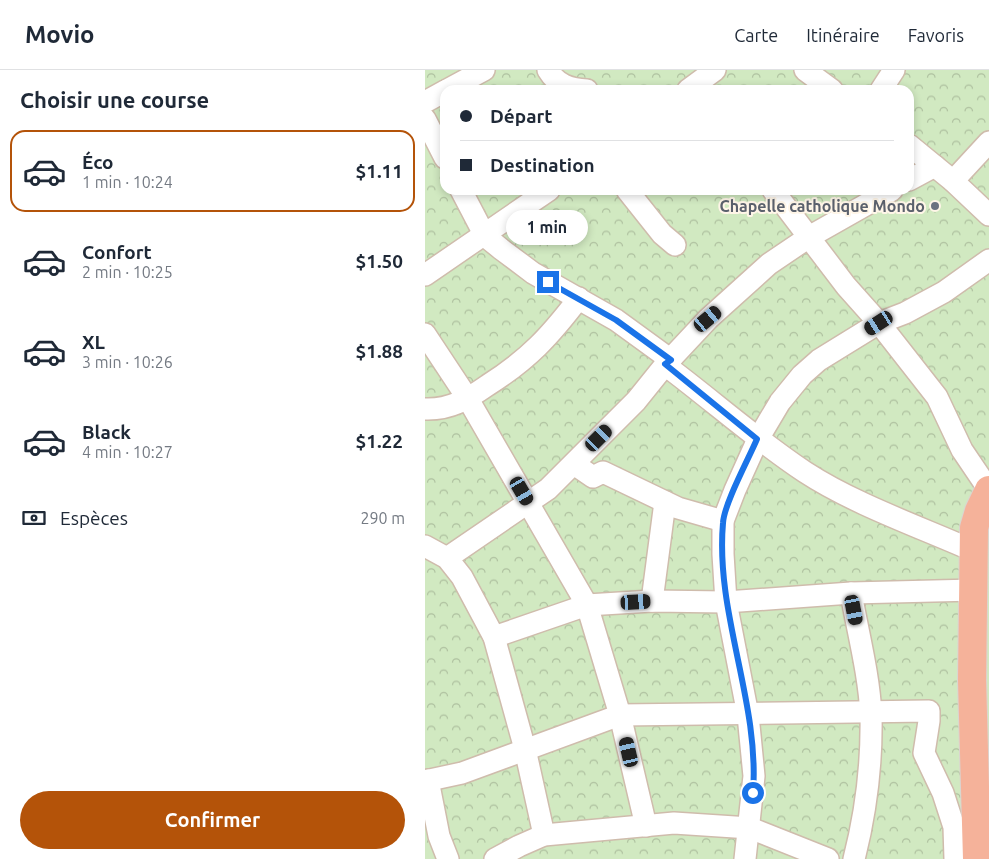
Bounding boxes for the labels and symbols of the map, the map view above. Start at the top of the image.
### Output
place label: Chapelle catholique Mondo [719,197,925,215]
marker: Chapelle catholique Mondo [929,200,941,212]
callout: 1 min [507,210,589,244]
route end [537,271,559,293]
car [691,304,724,334]
car [862,309,895,337]
car [583,422,614,454]
car [508,474,535,508]
car [620,594,651,610]
car [843,594,864,626]
car [618,736,639,768]
route start [742,782,764,804]

